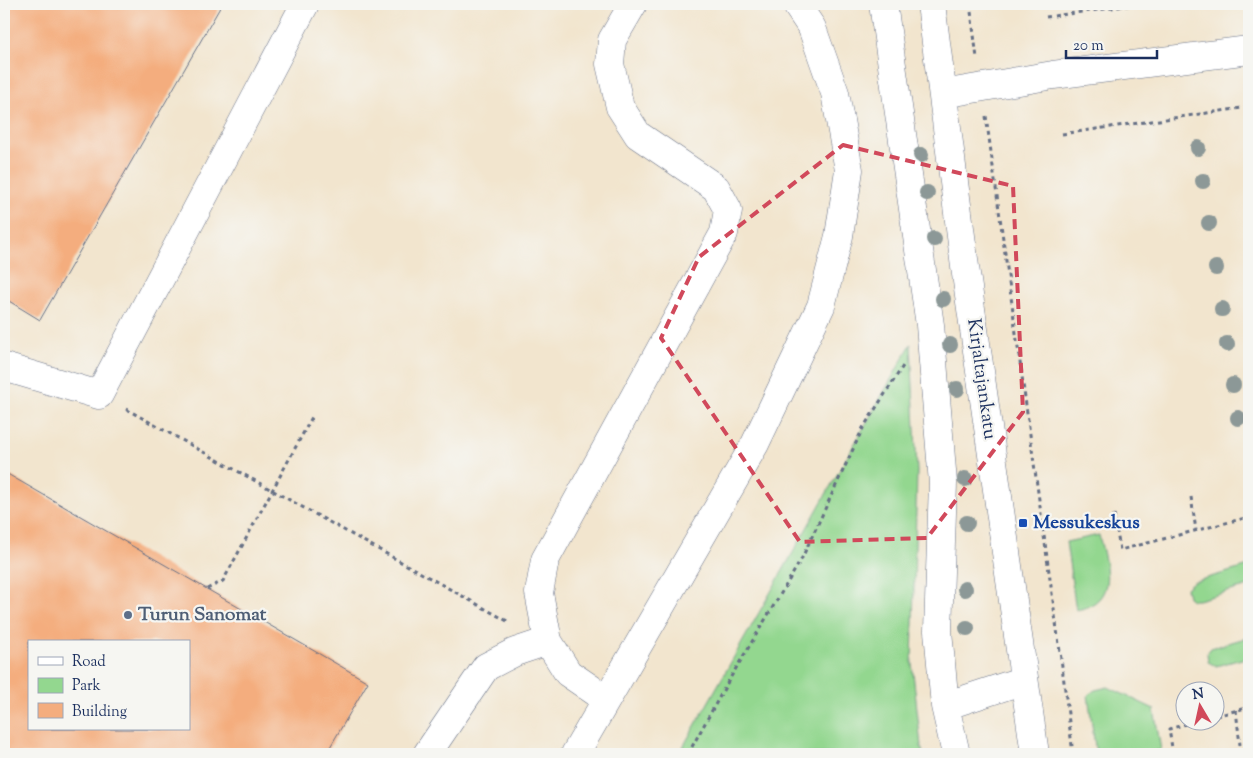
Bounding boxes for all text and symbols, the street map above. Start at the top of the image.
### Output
scale bar [1066,28,1157,60]
text: 20 m [1073,36,1104,57]
street label: Kirjaltajankatu [959,317,1003,441]
place label: Messukeskus [1033,510,1140,537]
marker: Messukeskus [1017,517,1029,529]
place label: Turun Sanomat [138,602,267,629]
marker: Turun Sanomat [122,609,134,621]
legend [28,640,190,730]
text: Road [72,652,106,673]
text: Park [72,676,101,697]
north arrow [1176,680,1226,730]
text: N [1191,684,1205,706]
text: Building [72,702,127,723]

